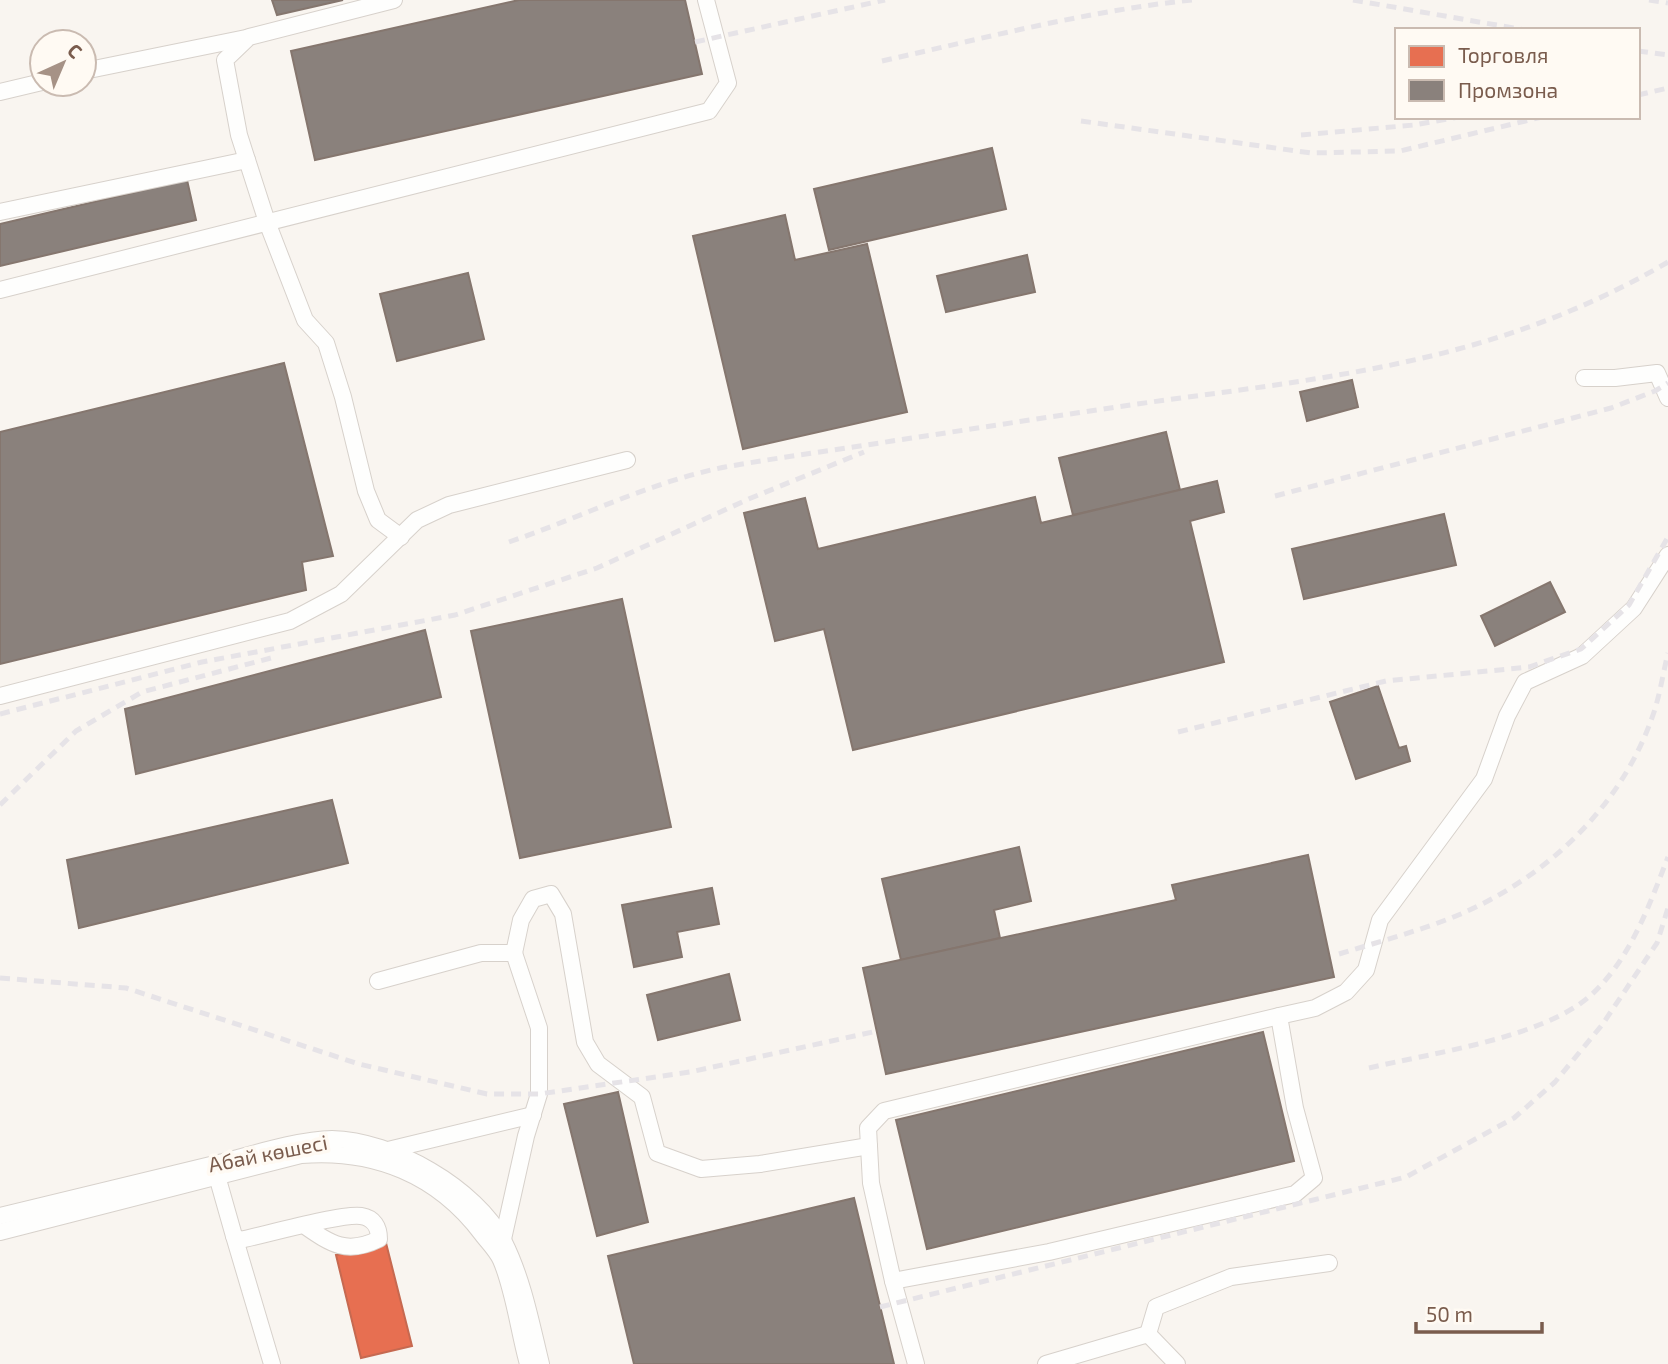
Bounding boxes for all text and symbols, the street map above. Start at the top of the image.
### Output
north arrow [28,28,98,98]
legend [1395,28,1640,119]
text: С [63,38,87,63]
text: Торговля [1458,42,1548,67]
text: Промзона [1458,77,1558,102]
street label: Абай көшесі [206,1129,329,1176]
scale bar [1416,1290,1542,1334]
text: 50 m [1426,1301,1473,1326]

